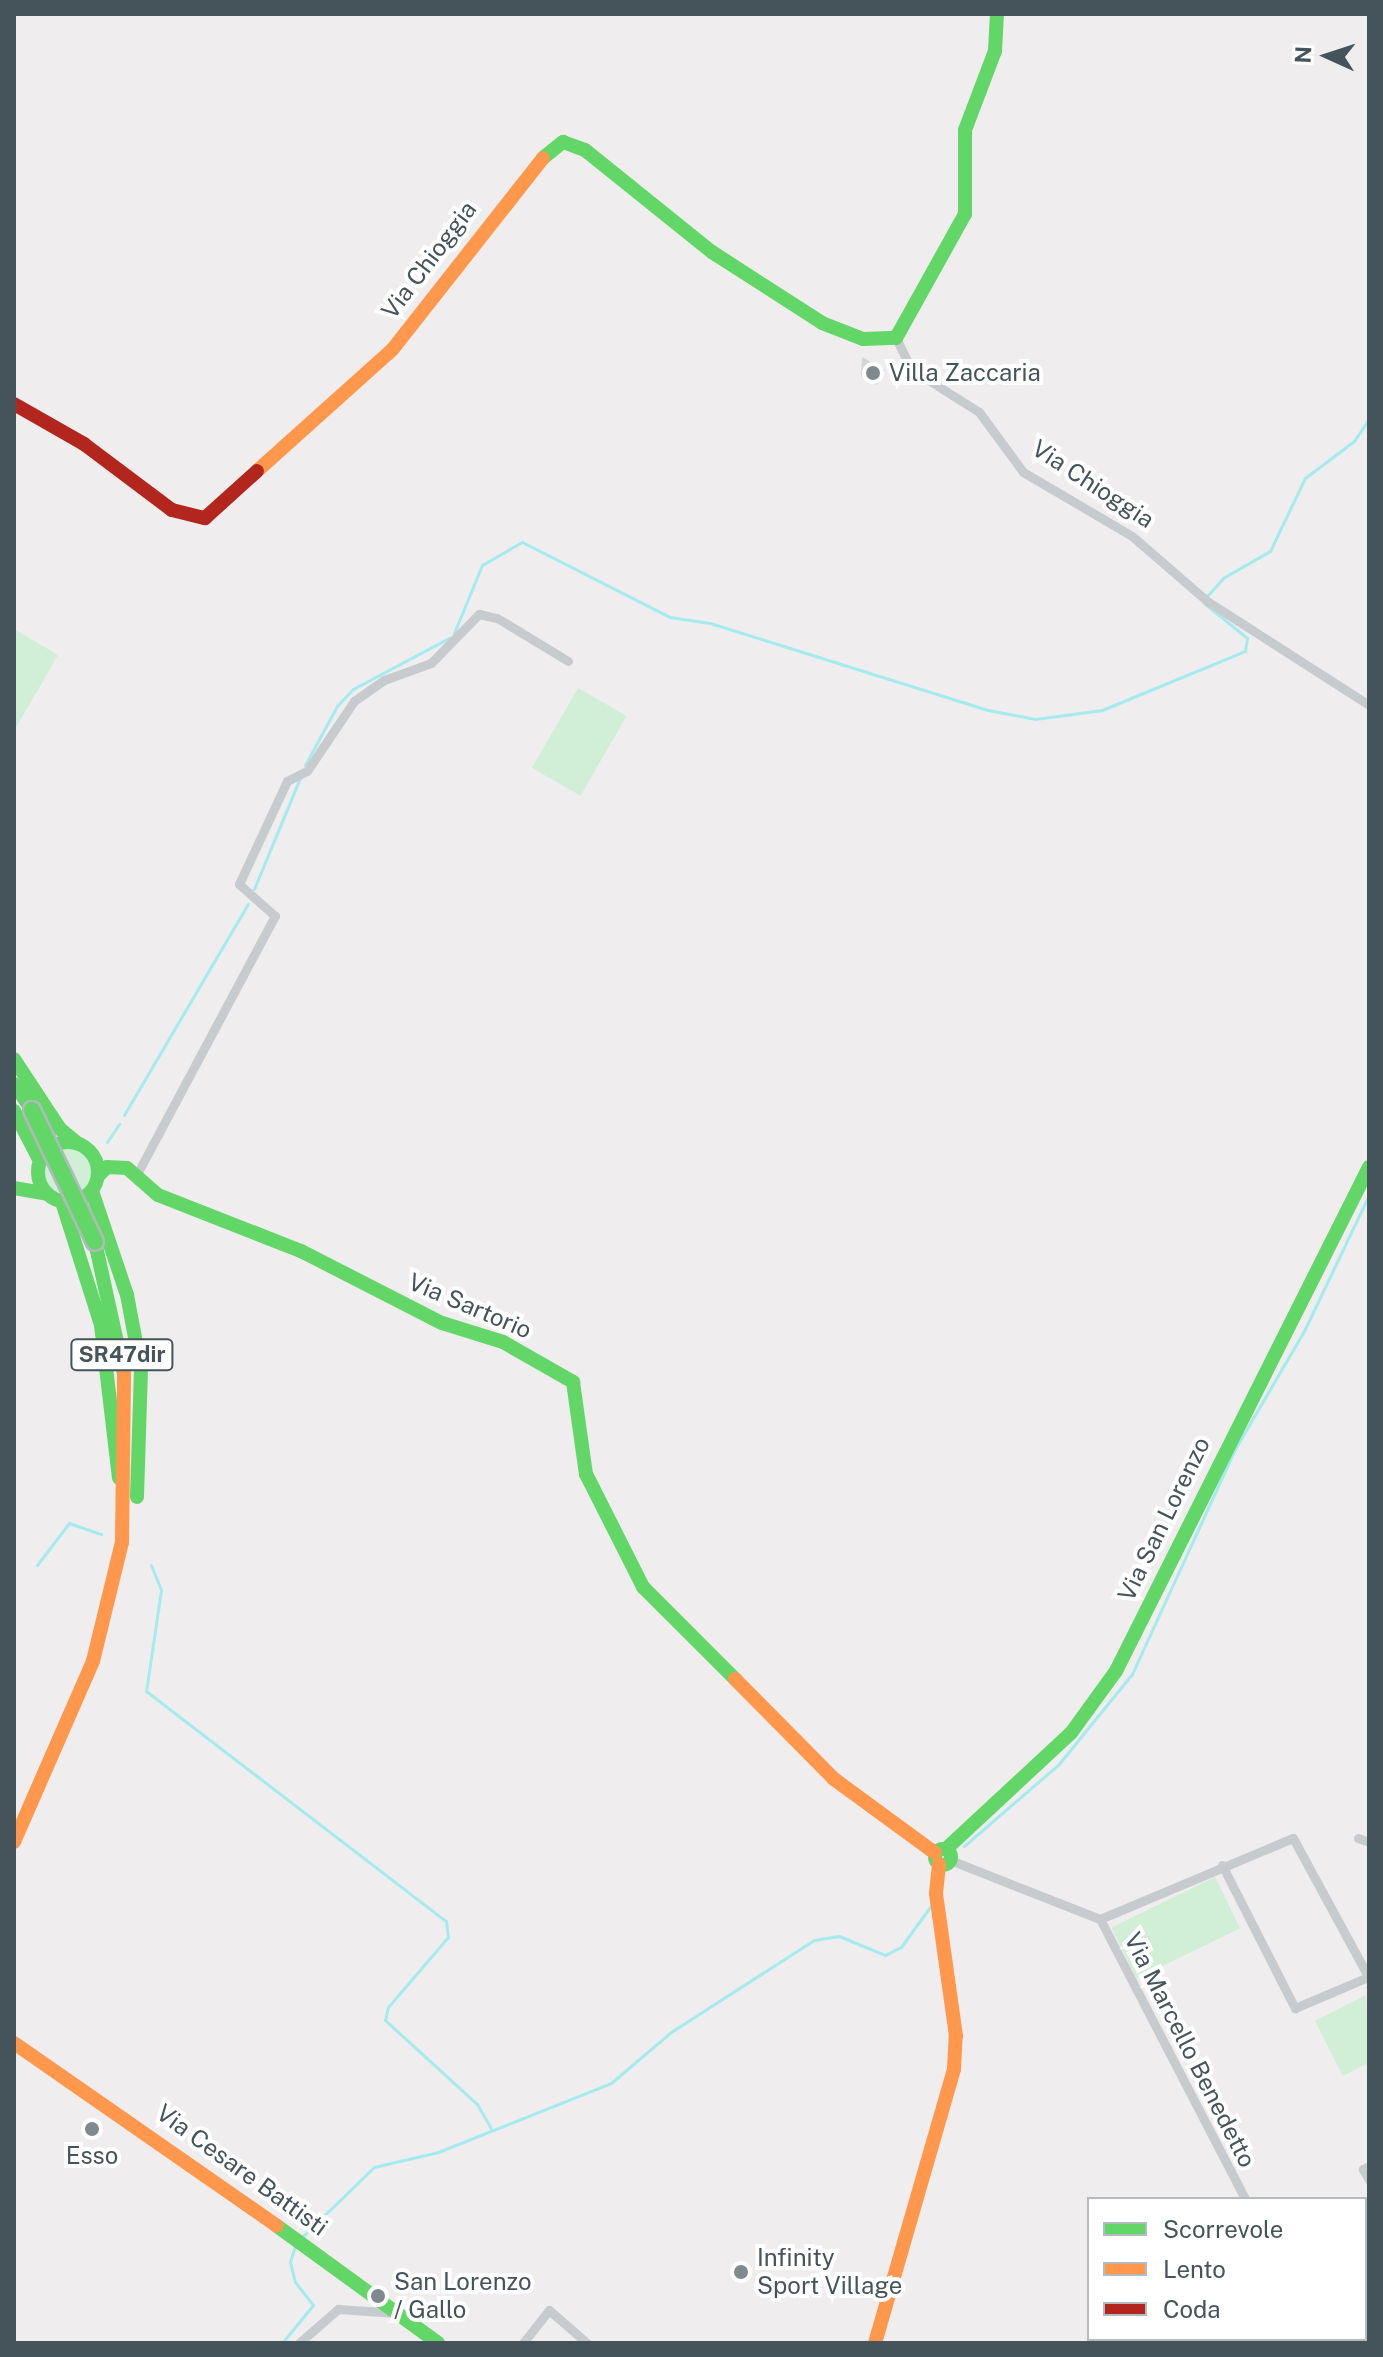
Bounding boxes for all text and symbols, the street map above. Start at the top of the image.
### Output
north arrow [1287,16,1367,96]
text: N [1290,45,1316,64]
street label: Via Chioggia [375,196,483,324]
place label: Villa Zaccaria [889,359,1041,387]
marker: Villa Zaccaria [864,364,882,382]
street label: Via Chioggia [1027,434,1159,534]
street label: Via Sartorio [404,1267,536,1345]
road number: SR47dir [70,1337,174,1373]
street label: Via San Lorenzo [1112,1432,1216,1606]
street label: Via Marcello Benedetto [1118,1928,1262,2172]
street label: Via Cesare Battisti [151,2098,333,2242]
marker: Esso [83,2120,101,2138]
place label: Esso [66,2142,118,2170]
legend [1087,2197,1367,2341]
text: Scorrevole [1163,2215,1283,2243]
place label: Infinity Sport Village [757,2244,903,2300]
text: Lento [1163,2255,1226,2283]
marker: Infinity Sport Village [732,2263,750,2281]
place label: San Lorenzo / Gallo [394,2268,532,2324]
marker: San Lorenzo / Gallo [369,2287,387,2305]
text: Coda [1163,2295,1221,2323]

